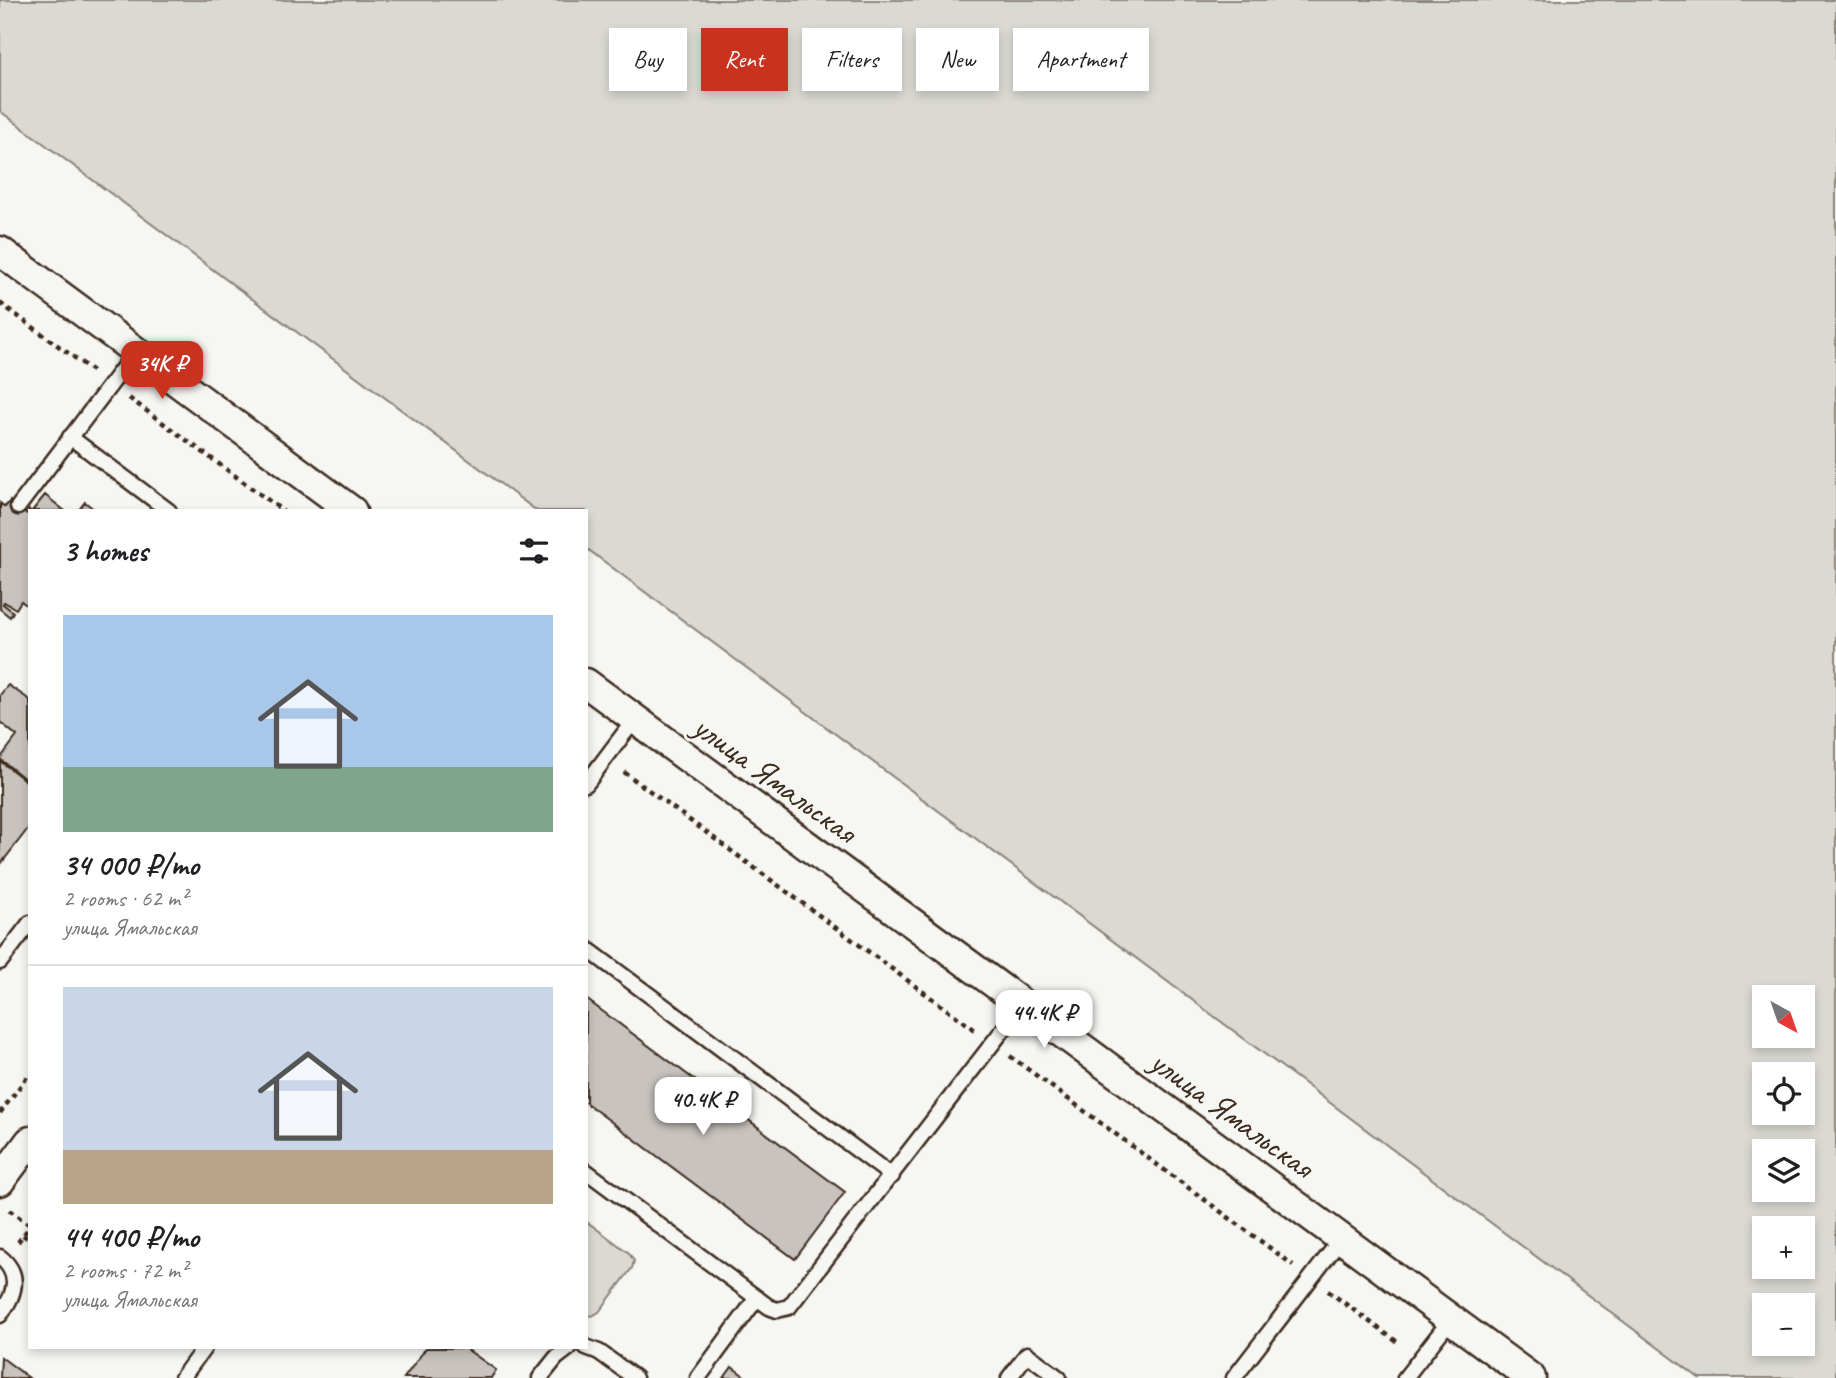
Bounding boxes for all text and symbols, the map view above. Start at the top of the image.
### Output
chip: Buy [609,28,687,91]
chip: Rent [701,28,788,91]
chip: Filters [802,28,902,91]
chip: New [916,28,999,91]
chip: Apartment [1013,28,1149,91]
pin: 34K ₽ [113,342,211,401]
text: 34K ₽ [137,349,187,378]
text: 3 homes [63,532,148,570]
icon: filters [515,532,553,570]
icon: home [245,661,371,787]
street label: улица Ямальская [684,705,867,854]
text: 34 000 ₽/mo [63,846,199,884]
text: 2 rooms · 62 m² [63,884,187,913]
text: улица Ямальская [63,913,197,942]
north arrow [1752,985,1815,1048]
map controls [1752,985,1815,1356]
pin: 44.4K ₽ [979,990,1109,1050]
text: 44.4K ₽ [1012,998,1076,1027]
icon: home [245,1033,371,1159]
street label: улица Ямальская [1141,1040,1324,1189]
button: locate [1752,1062,1815,1125]
pin: 40.4K ₽ [638,1078,768,1137]
text: 40.4K ₽ [671,1085,735,1114]
button: layers [1752,1139,1815,1202]
button: + [1752,1216,1815,1279]
text: 44 400 ₽/mo [63,1218,199,1256]
text: 2 rooms · 72 m² [63,1256,187,1285]
text: улица Ямальская [63,1285,197,1314]
button: − [1752,1293,1815,1356]

